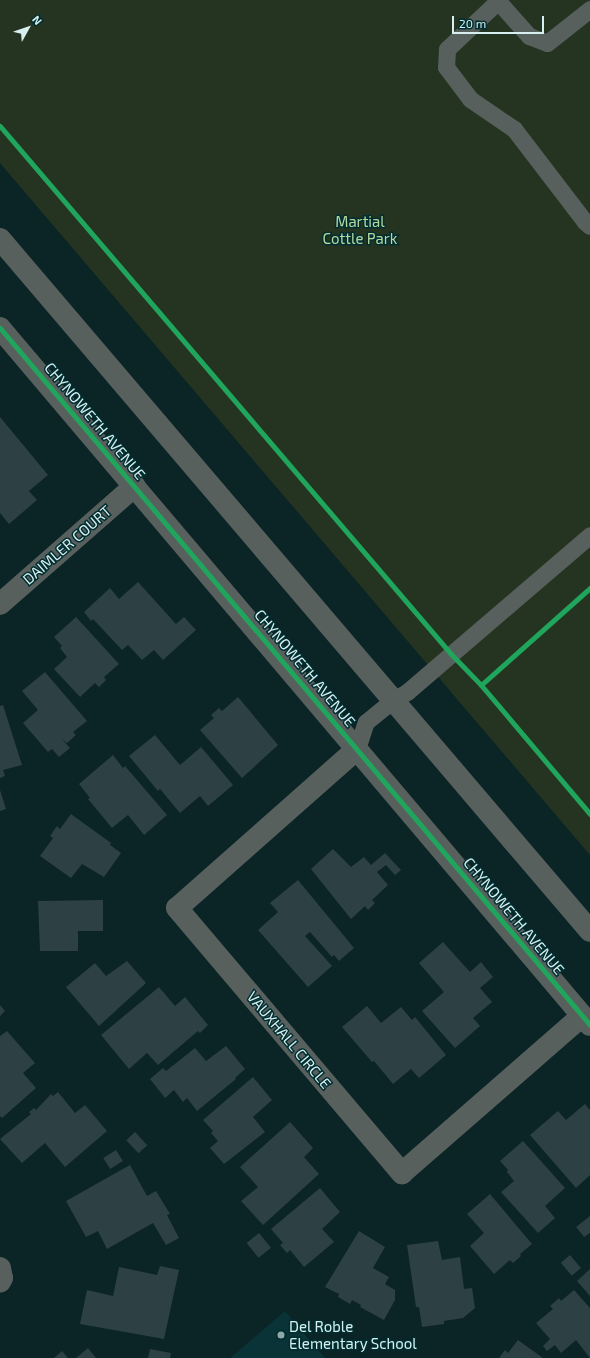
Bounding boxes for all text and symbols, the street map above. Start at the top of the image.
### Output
north arrow [8,8,48,48]
scale bar [454,8,546,34]
text: N [30,13,45,27]
text: 20 m [459,16,486,30]
park label: Martial Cottle Park [322,212,398,247]
street label: CHYNOWETH AVENUE [41,359,149,483]
street label: DAIMLER COURT [19,502,115,588]
street label: CHYNOWETH AVENUE [251,606,359,730]
street label: CHYNOWETH AVENUE [460,854,568,978]
street label: VAUXHALL CIRCLE [243,988,335,1092]
place label: Del Roble Elementary School [289,1317,417,1352]
marker: Del Roble Elementary School [276,1330,286,1340]

